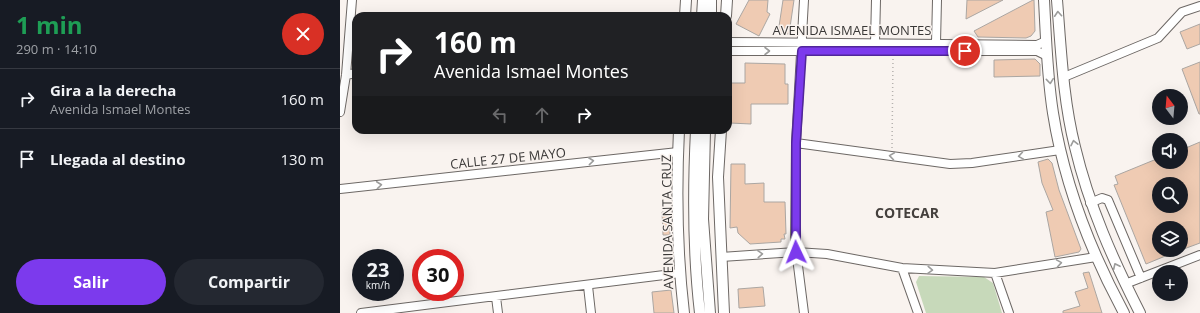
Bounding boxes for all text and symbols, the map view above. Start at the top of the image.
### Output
text: 1 min [16,8,83,41]
one-way arrow [1054,11,1063,17]
button: close [282,13,324,55]
street label: AVENIDA ISMAEL MONTES [773,21,931,39]
text: 160 m [434,23,517,61]
icon: right [368,28,420,80]
pin [948,34,982,68]
text: 290 m · 14:10 [16,40,97,58]
icon: arrive [954,40,976,62]
one-way arrow [764,47,770,55]
text: Avenida Ismael Montes [434,59,629,83]
one-way arrow [1045,78,1054,84]
text: Gira a la derecha [50,80,176,100]
icon: right [16,88,38,110]
text: 160 m [280,89,324,109]
north arrow [1152,89,1188,125]
map controls [1152,89,1188,301]
text: Avenida Ismael Montes [50,100,190,118]
icon: left [489,104,511,126]
icon: ahead [531,104,553,126]
icon: right [573,104,595,126]
button: sound [1152,133,1188,169]
one-way arrow [1070,140,1078,146]
street label: CALLE 27 DE MAYO [449,143,567,173]
icon: arrive [16,148,38,170]
text: Llegada al destino [50,149,185,169]
text: 130 m [280,149,324,169]
one-way arrow [1018,151,1024,160]
one-way arrow [889,152,895,161]
street label: AVENIDA SANTA CRUZ [657,155,677,289]
one-way arrow [588,157,595,166]
button: search [1152,177,1188,213]
one-way arrow [376,180,382,189]
district label: COTECAR [875,203,940,222]
button: layers [1152,221,1188,257]
position arrow [775,231,817,273]
speed limit sign: 30 [412,249,464,301]
one-way arrow [757,250,763,259]
text: 23 [367,256,389,283]
button: Salir [16,259,166,305]
button: Compartir [174,259,324,305]
one-way arrow [1056,259,1062,268]
one-way arrow [1113,262,1121,270]
one-way arrow [927,265,933,274]
button: + [1152,265,1188,301]
text: km/h [366,278,390,292]

